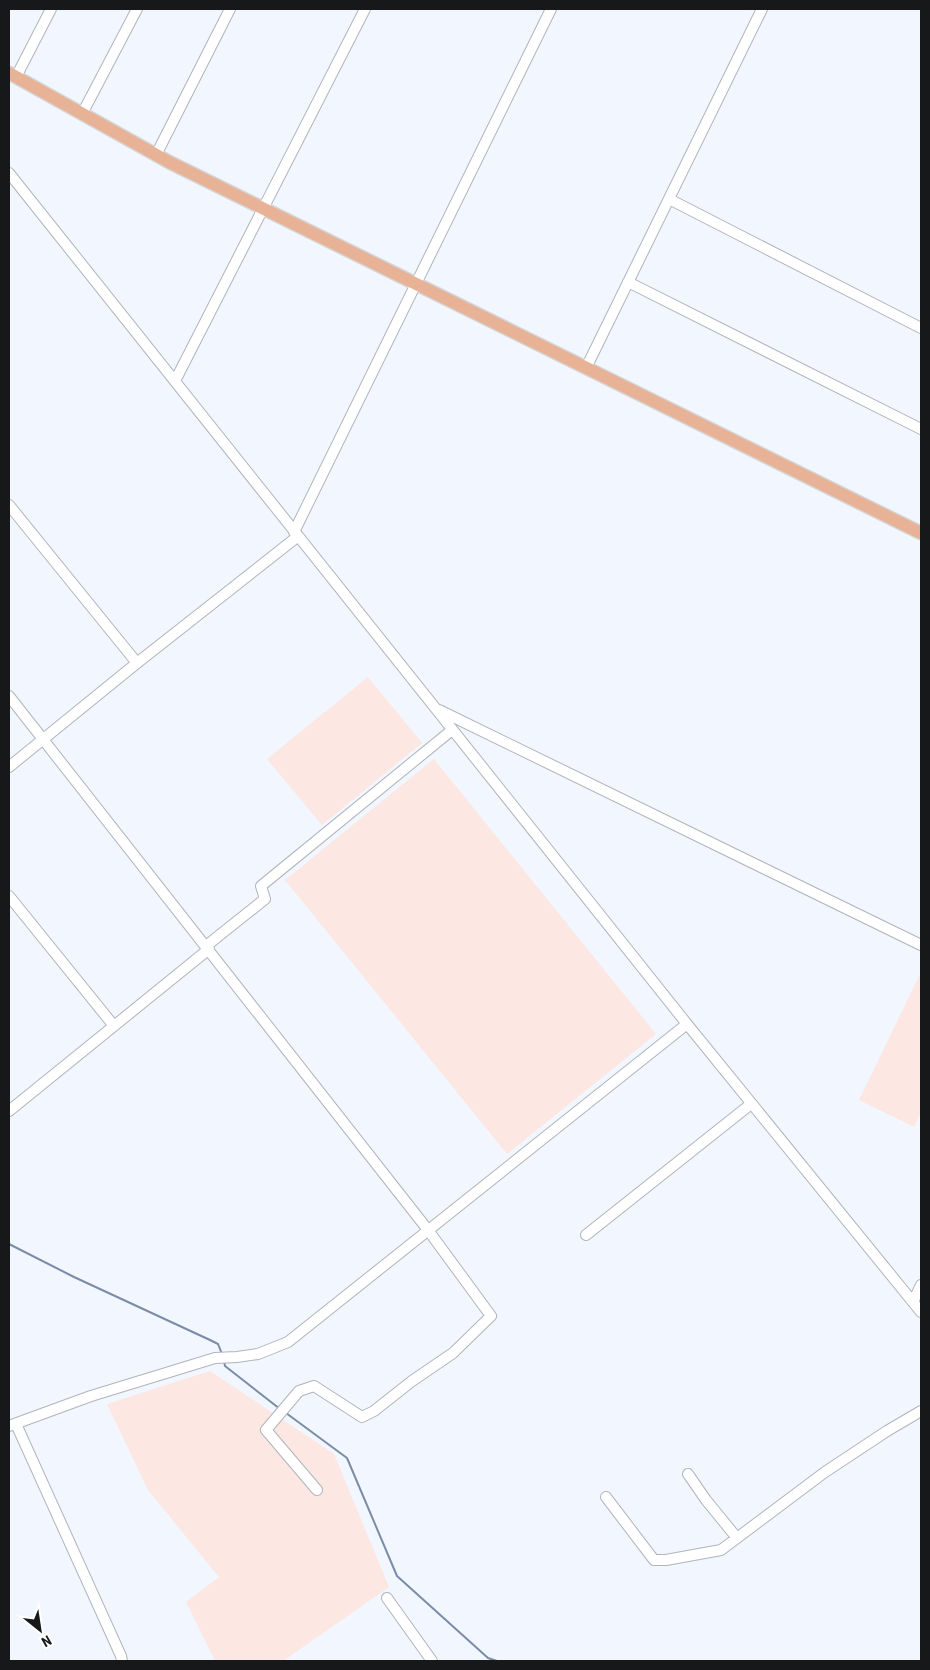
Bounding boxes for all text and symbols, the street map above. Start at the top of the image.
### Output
north arrow [15,1605,65,1655]
text: N [39,1632,54,1650]

